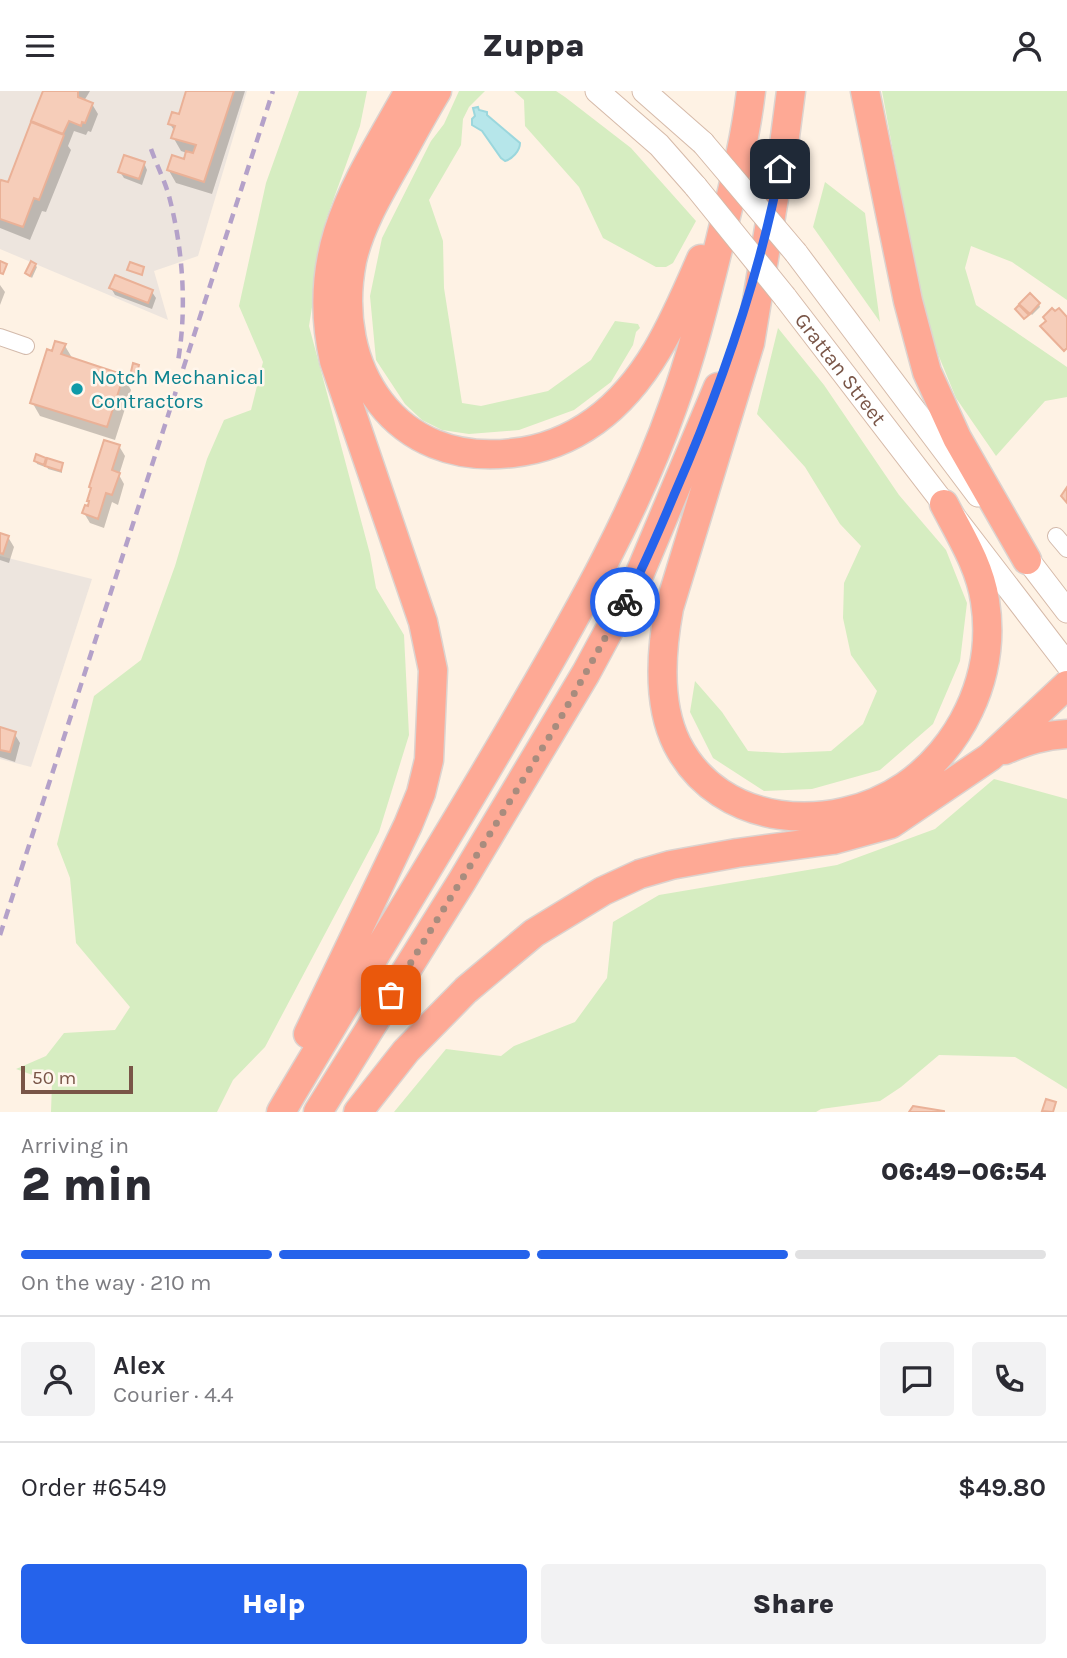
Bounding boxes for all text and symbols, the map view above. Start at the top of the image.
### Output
icon: menu [21,27,59,65]
text: Zuppa [482,27,585,64]
icon: person [1008,27,1046,65]
pin [750,139,810,199]
icon: home [761,150,799,188]
street label: Grattan Street [790,308,891,430]
place label: Notch Mechanical Contractors [91,365,264,413]
marker: Notch Mechanical Contractors [69,381,85,397]
courier [590,567,660,637]
icon: bike [606,583,644,621]
pin [361,965,421,1025]
icon: bag [372,976,410,1014]
scale bar [21,1063,133,1095]
text: 50 m [32,1067,76,1089]
text: Arriving in [21,1132,129,1159]
text: 06:49–06:54 [881,1156,1046,1187]
text: 2 min [21,1158,153,1212]
text: On the way · 210 m [21,1269,212,1296]
button: person [21,1342,95,1416]
button: chat [880,1342,954,1416]
button: phone [972,1342,1046,1416]
text: Alex [113,1350,165,1381]
text: Courier · 4.4 [113,1381,234,1408]
text: Order #6549 [21,1472,167,1503]
text: $49.80 [958,1472,1046,1503]
button: Help [21,1564,527,1644]
button: Share [541,1564,1046,1644]

